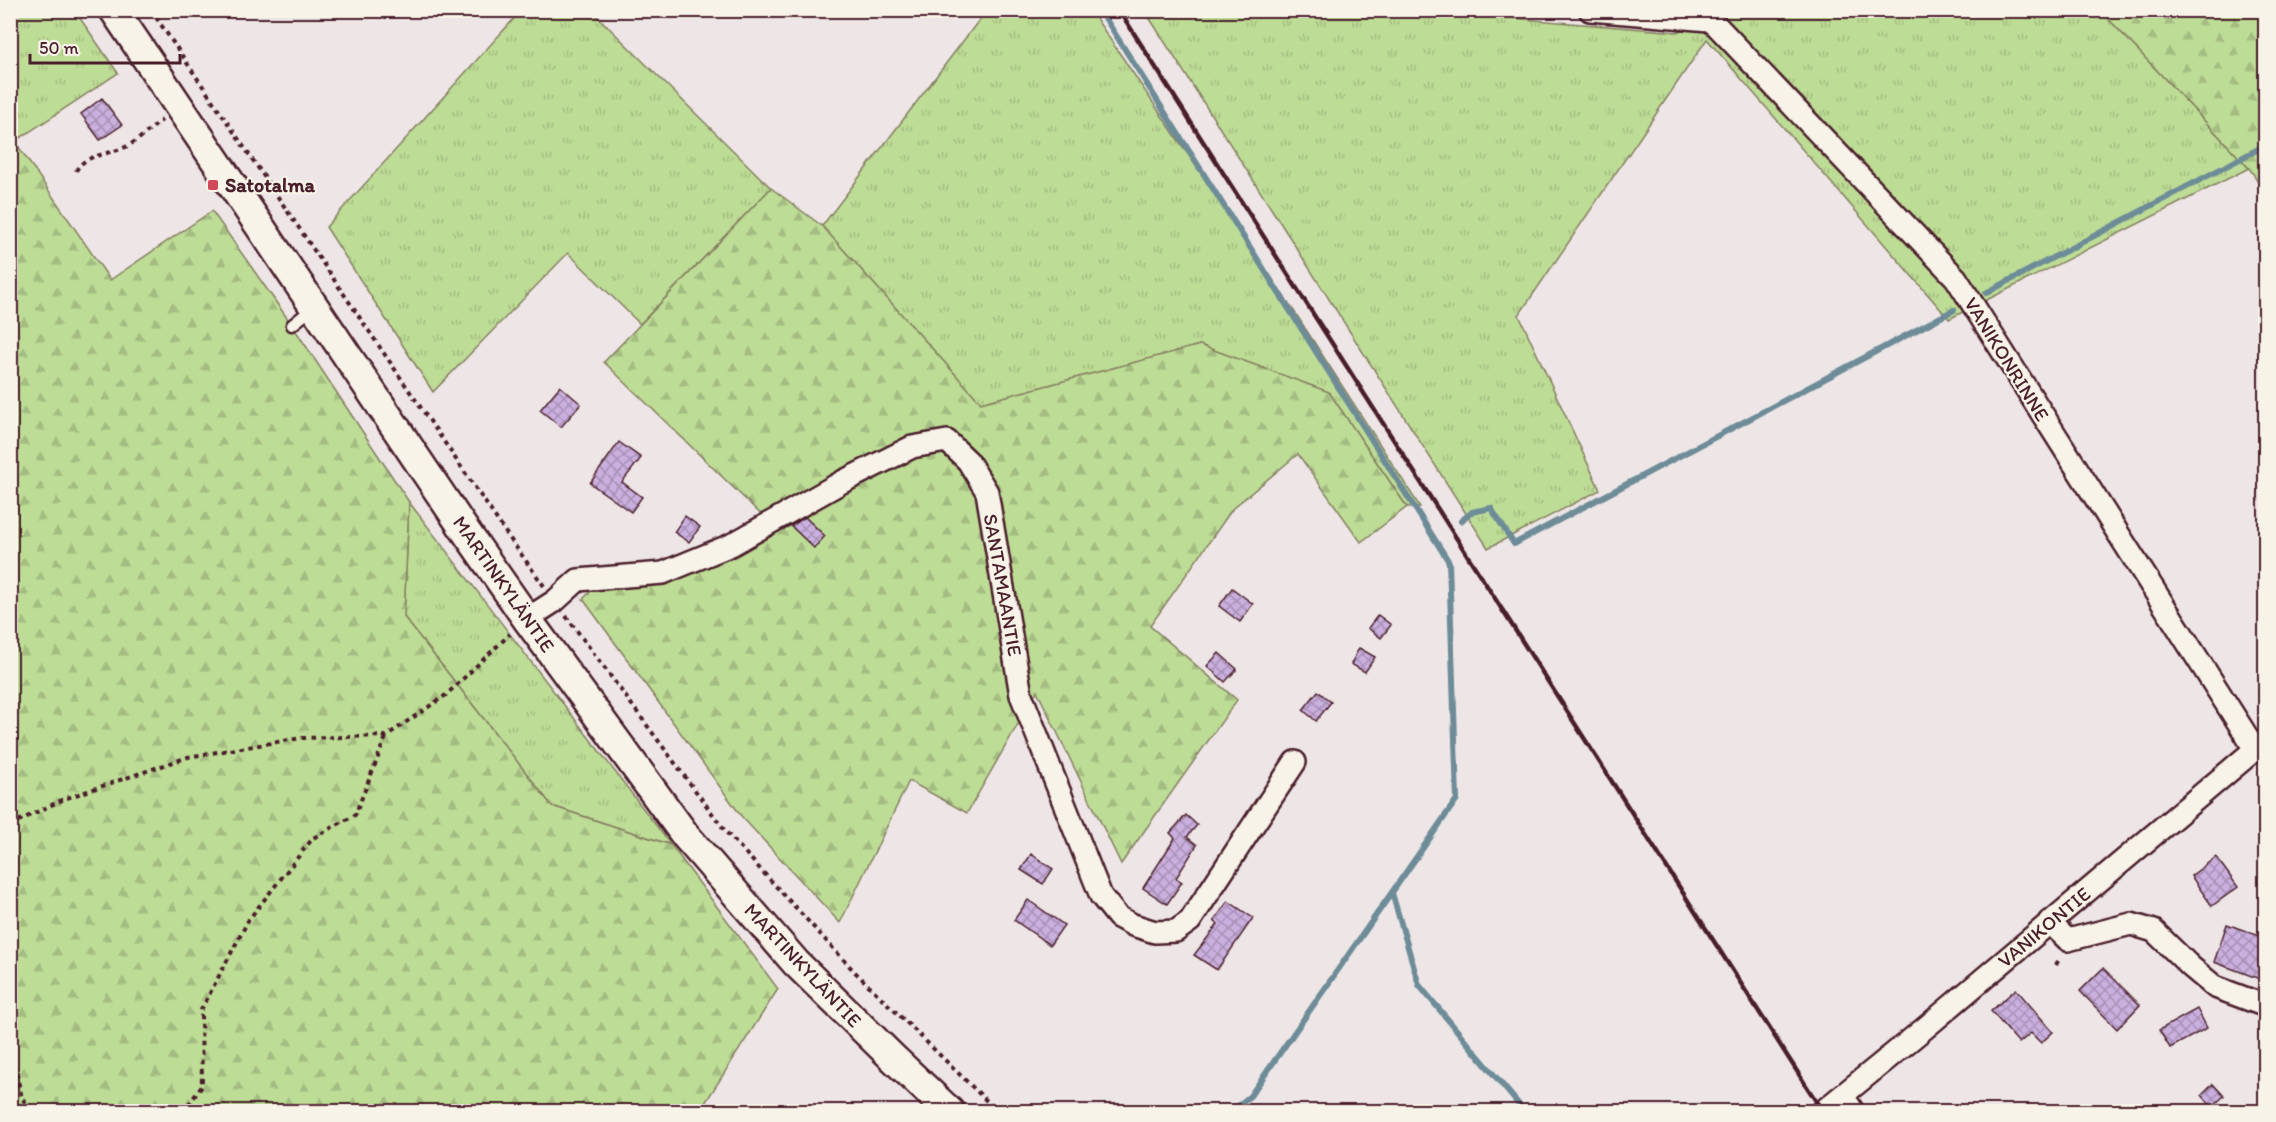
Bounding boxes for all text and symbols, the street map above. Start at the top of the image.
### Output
scale bar [30,27,180,65]
text: 50 m [39,37,79,59]
place label: Satotalma [225,173,316,197]
marker: Satotalma [206,178,220,192]
street label: VANIKONRINNE [1959,293,2055,425]
street label: MARTINKYLÄNTIE [448,511,560,657]
street label: SANTAMAANTIE [979,512,1027,658]
street label: VANIKONTIE [1993,881,2095,973]
street label: MARTINKYLÄNTIE [739,898,867,1032]

